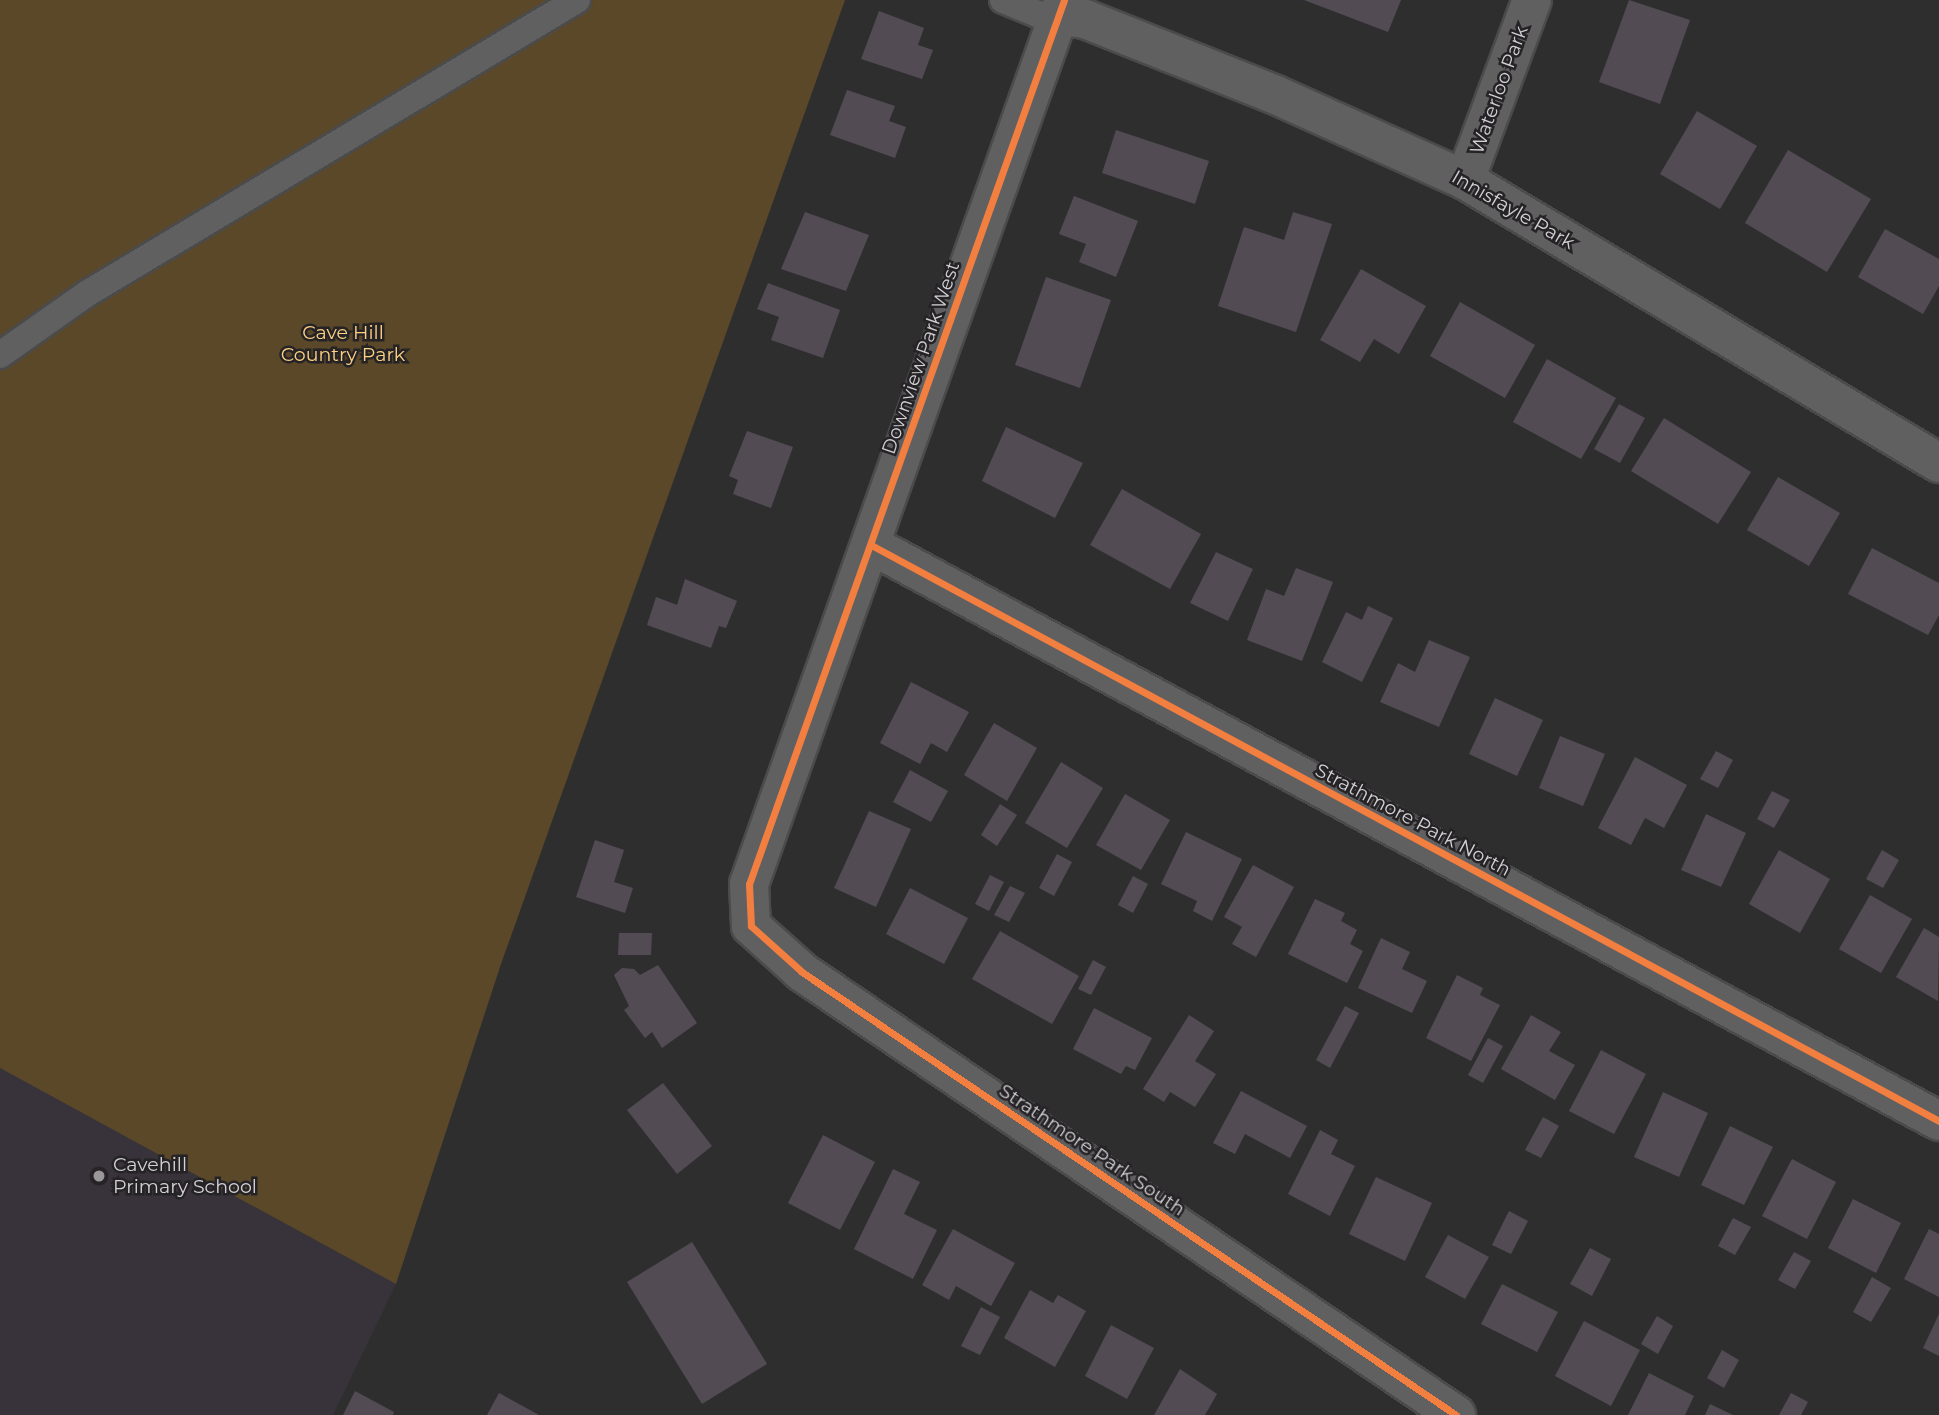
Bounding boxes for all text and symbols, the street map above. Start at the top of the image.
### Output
street label: Waterloo Park [1465,23,1533,157]
street label: Innisfayle Park [1447,166,1579,254]
street label: Downview Park West [877,259,965,457]
park label: Cave Hill Country Park [281,322,405,366]
street label: Strathmore Park North [1311,759,1515,881]
street label: Strathmore Park South [995,1079,1189,1221]
place label: Cavehill Primary School [113,1154,257,1198]
marker: Cavehill Primary School [91,1168,107,1184]

